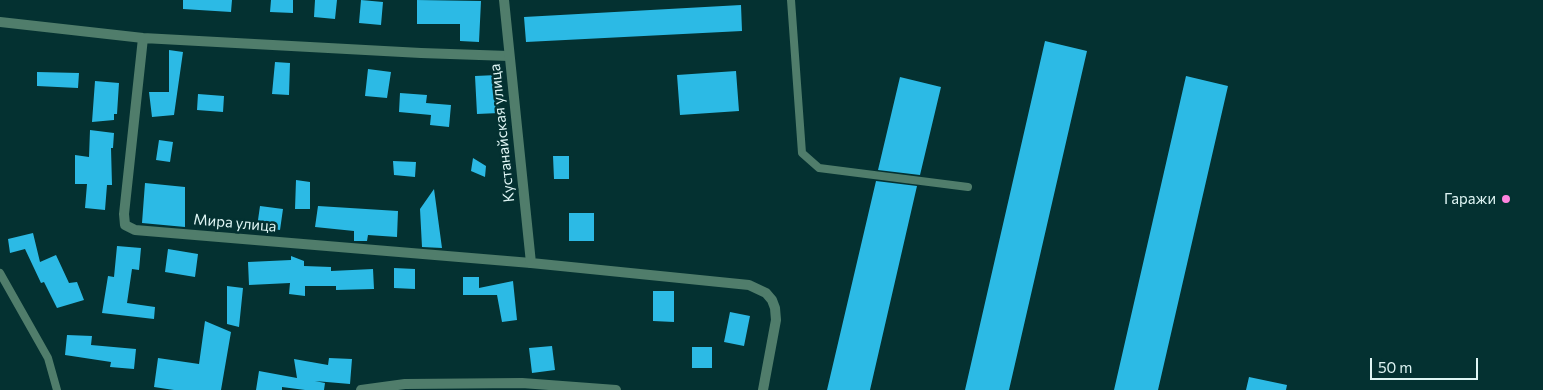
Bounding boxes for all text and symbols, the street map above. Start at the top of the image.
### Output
street label: Кустанайская улица [486,63,518,203]
place label: Гаражи [1444,190,1496,208]
marker: Гаражи [1500,193,1512,205]
street label: Мира улица [193,210,277,236]
scale bar [1373,348,1480,380]
text: 50 m [1378,358,1412,376]

